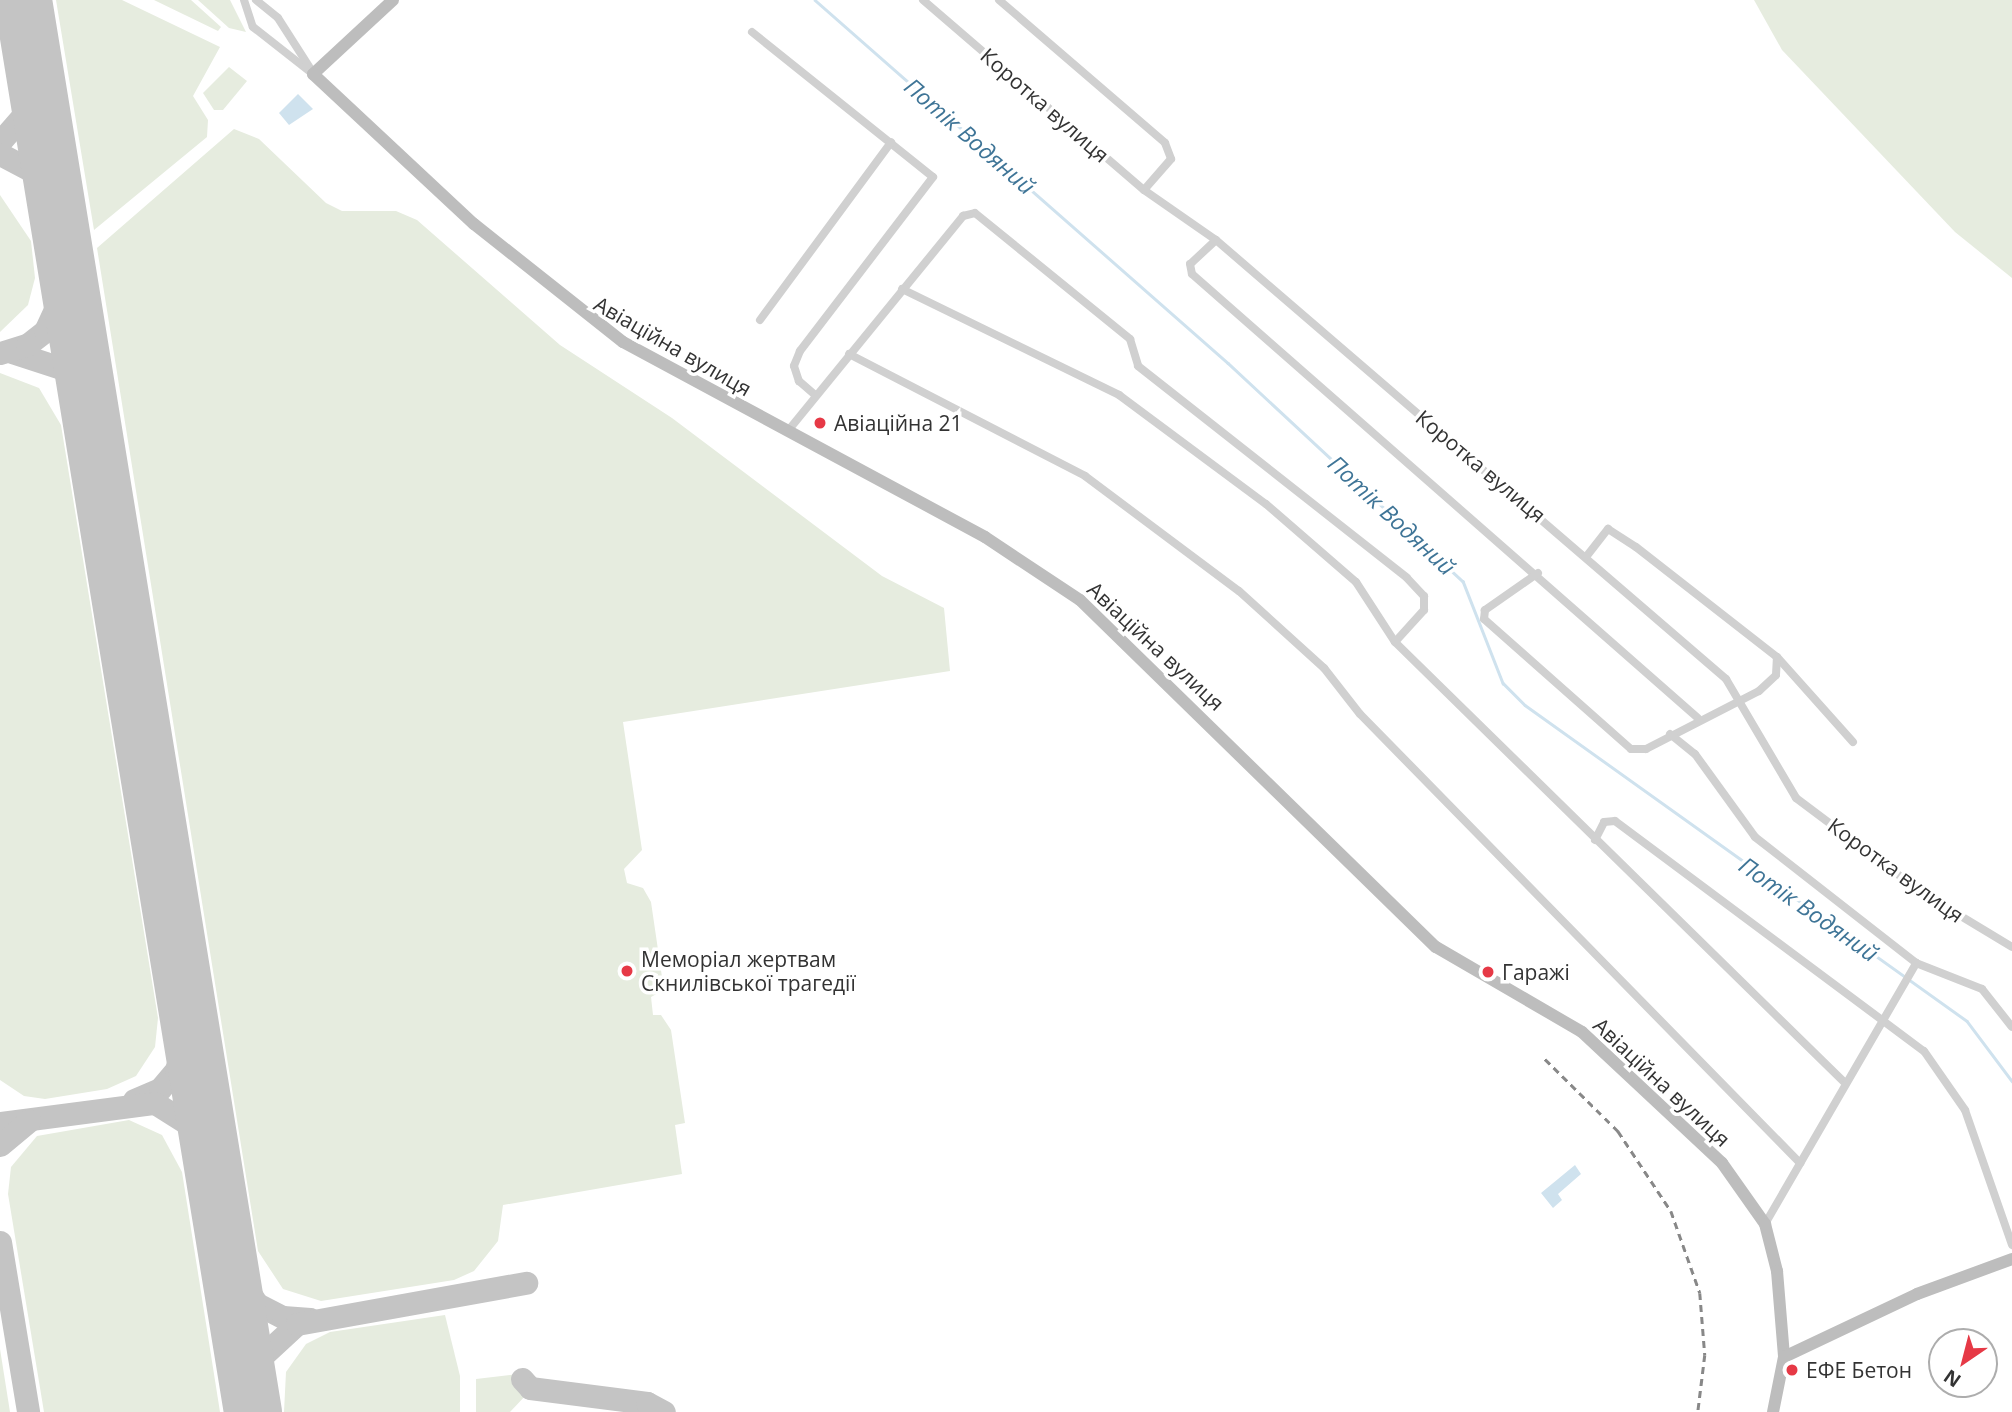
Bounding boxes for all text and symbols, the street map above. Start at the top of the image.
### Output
street label: Коротка вулиця [976,43,1114,167]
water label: Потік Водяний [899,72,1041,200]
street label: Авіаційна вулиця [590,291,756,401]
street label: Коротка вулиця [1411,404,1551,528]
place label: Авіаційна 21 [834,410,963,436]
marker: Авіаційна 21 [812,415,828,431]
water label: Потік Водяний [1323,449,1461,581]
street label: Авіаційна вулиця [1083,576,1229,716]
street label: Коротка вулиця [1823,812,1969,928]
water label: Потік Водяний [1734,851,1884,967]
place label: Меморіал жертвам Скнилівської трагедії [641,946,856,996]
place label: Гаражі [1502,959,1570,985]
marker: Меморіал жертвам Скнилівської трагедії [619,963,635,979]
marker: Гаражі [1480,964,1496,980]
street label: Авіаційна вулиця [1589,1012,1735,1152]
north arrow [1928,1328,1998,1398]
place label: ЕФЕ Бетон [1806,1357,1912,1383]
marker: ЕФЕ Бетон [1784,1362,1800,1378]
text: N [1938,1363,1966,1394]

